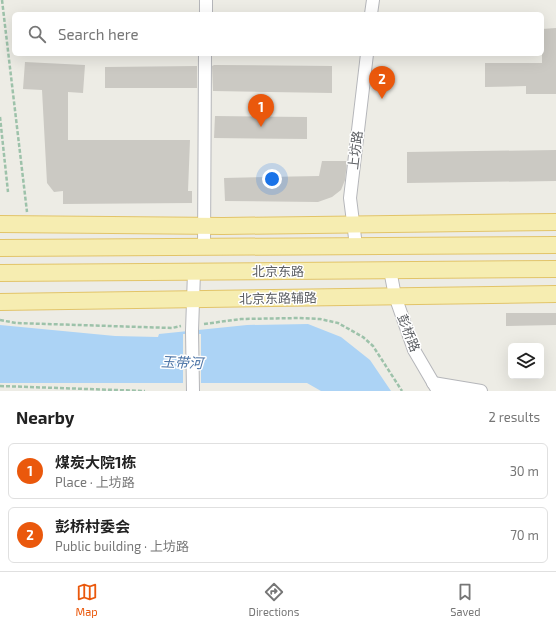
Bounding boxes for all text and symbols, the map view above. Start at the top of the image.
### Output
search box [12,12,544,56]
icon: search [26,23,48,45]
text: Search here [58,25,139,43]
pin: 2 [369,66,395,99]
pin: 1 [248,94,274,127]
street label: 上坊路 [345,130,365,170]
your location [262,169,282,189]
street label: 北京东路 [252,263,304,279]
street label: 北京东路辅路 [239,289,317,307]
street label: 彭桥路 [395,312,423,354]
map controls [508,343,544,379]
button: layers [508,343,544,379]
water label: 玉带河 [161,353,206,371]
text: Nearby [16,407,74,427]
text: 2 results [488,409,540,425]
text: 煤炭大院1栋 [55,453,136,471]
text: 1 [27,463,33,479]
text: 30 m [510,463,539,479]
text: Place · 上坊路 [55,474,135,490]
text: 彭桥村委会 [55,517,130,535]
text: 2 [26,527,34,543]
text: 70 m [510,527,539,543]
text: Public building · 上坊路 [55,538,189,554]
tab: Map [76,581,98,618]
tab: Directions [249,581,299,618]
tab: Saved [450,581,481,618]

